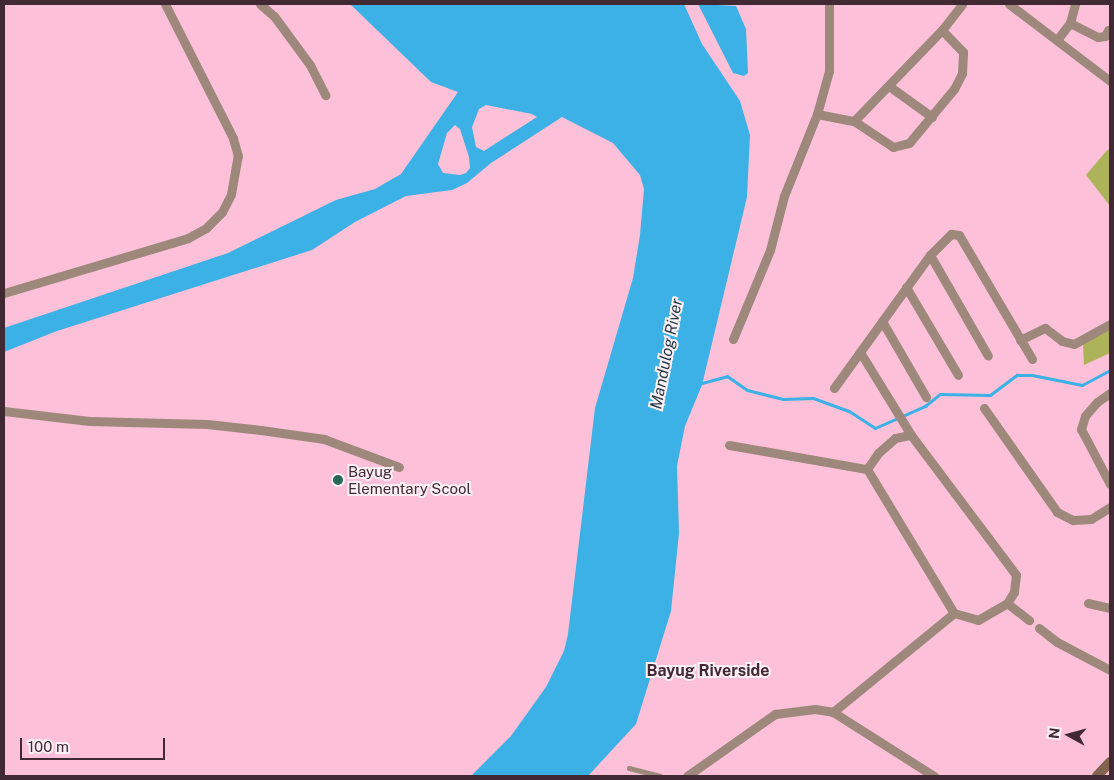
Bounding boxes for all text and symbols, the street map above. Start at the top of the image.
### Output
water label: Mandulog River [647,297,687,411]
place label: Bayug Elementary Scool [348,462,471,497]
marker: Bayug Elementary Scool [332,474,344,486]
district label: Bayug Riverside [647,661,769,681]
north arrow [1044,710,1094,760]
text: N [1046,727,1063,740]
scale bar [22,728,168,760]
text: 100 m [28,738,69,755]

